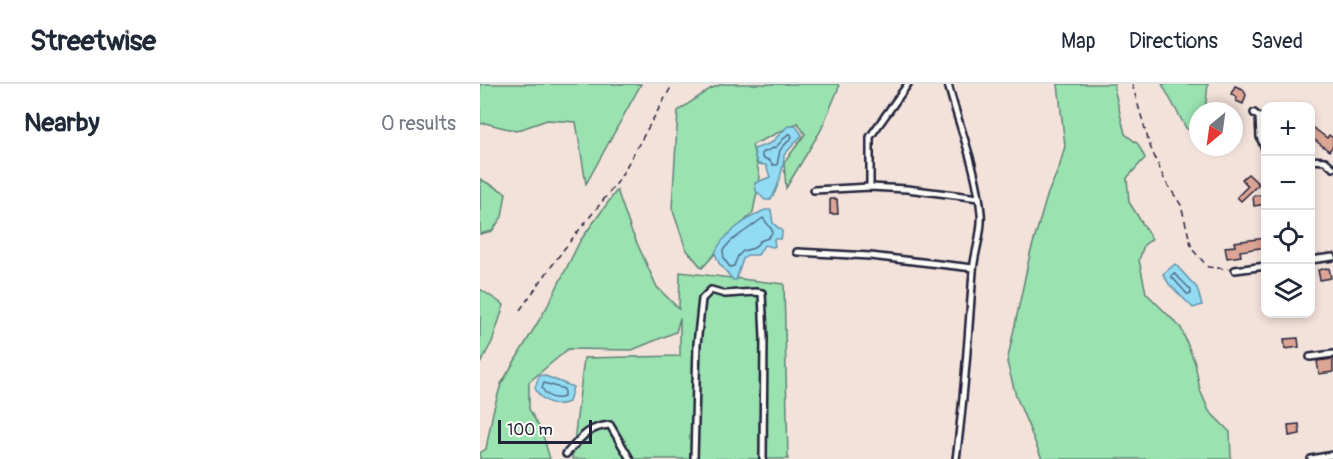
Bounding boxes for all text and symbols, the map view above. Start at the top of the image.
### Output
text: Streetwise [30,24,156,59]
text: Map [1061,28,1096,55]
text: Directions [1129,28,1218,55]
text: Saved [1251,28,1303,55]
north arrow [1189,102,1243,156]
map controls [1261,102,1315,318]
button: + [1261,102,1315,156]
text: Nearby [24,107,100,139]
text: 0 results [381,111,456,136]
button: − [1261,156,1315,210]
button: locate [1261,210,1315,264]
button: layers [1261,264,1315,318]
scale bar [498,417,592,444]
text: 100 m [507,420,553,440]

